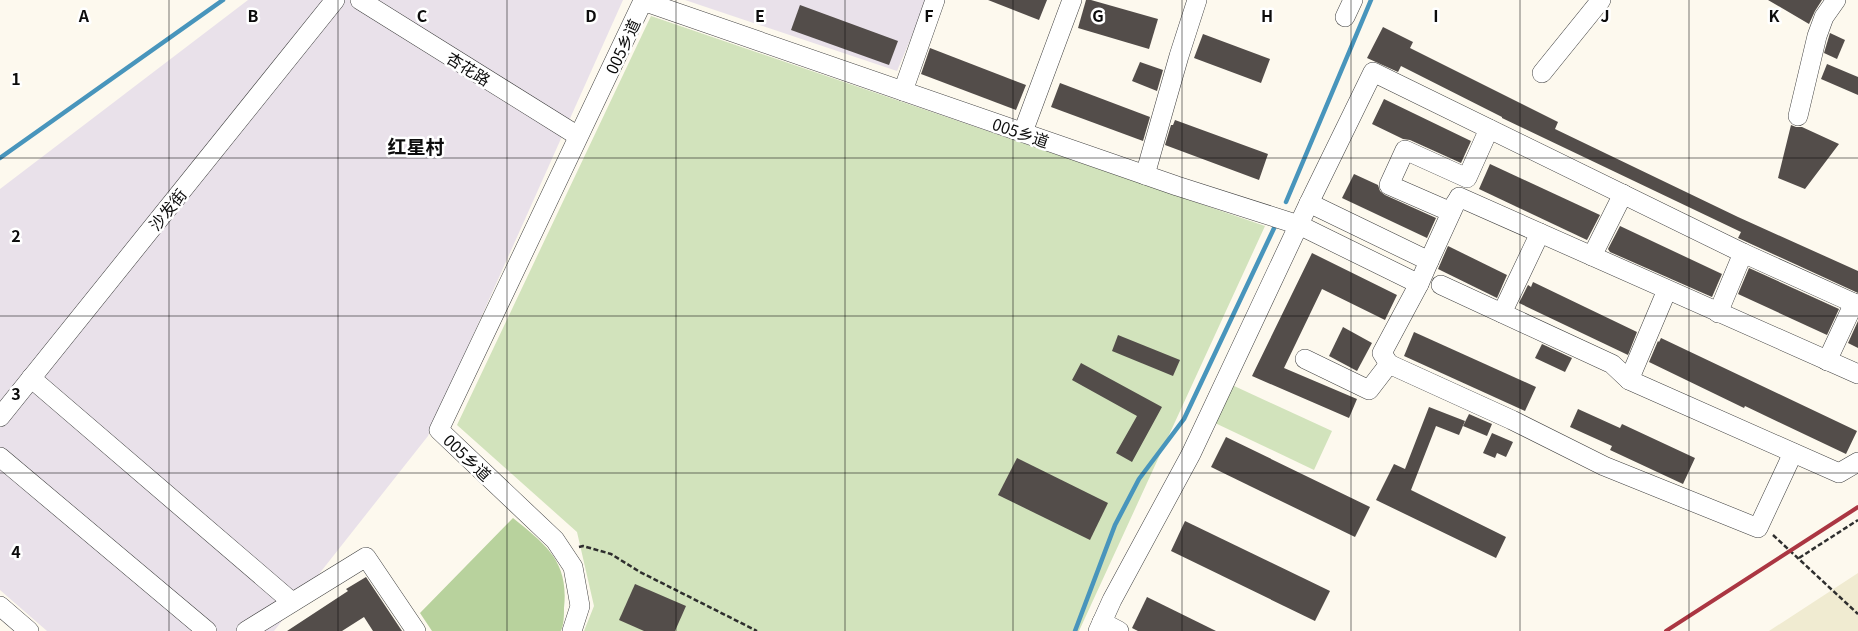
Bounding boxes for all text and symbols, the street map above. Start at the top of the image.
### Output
text: A [78,3,90,27]
text: B [248,3,259,27]
text: C [417,3,428,27]
text: D [585,3,597,27]
text: E [755,3,765,27]
text: F [924,3,934,27]
text: G [1092,3,1104,27]
text: H [1261,3,1273,27]
text: I [1433,3,1439,27]
text: J [1600,3,1610,27]
text: K [1769,3,1781,27]
street label: 005乡道 [599,14,645,78]
street label: 杏花路 [442,45,496,91]
text: 1 [11,66,21,90]
street label: 005乡道 [989,111,1053,153]
district label: 红星村 [387,132,445,159]
street label: 沙发街 [143,183,191,235]
text: 2 [11,223,21,247]
text: 3 [11,381,21,405]
street label: 005乡道 [439,428,497,486]
text: 4 [11,539,21,563]

